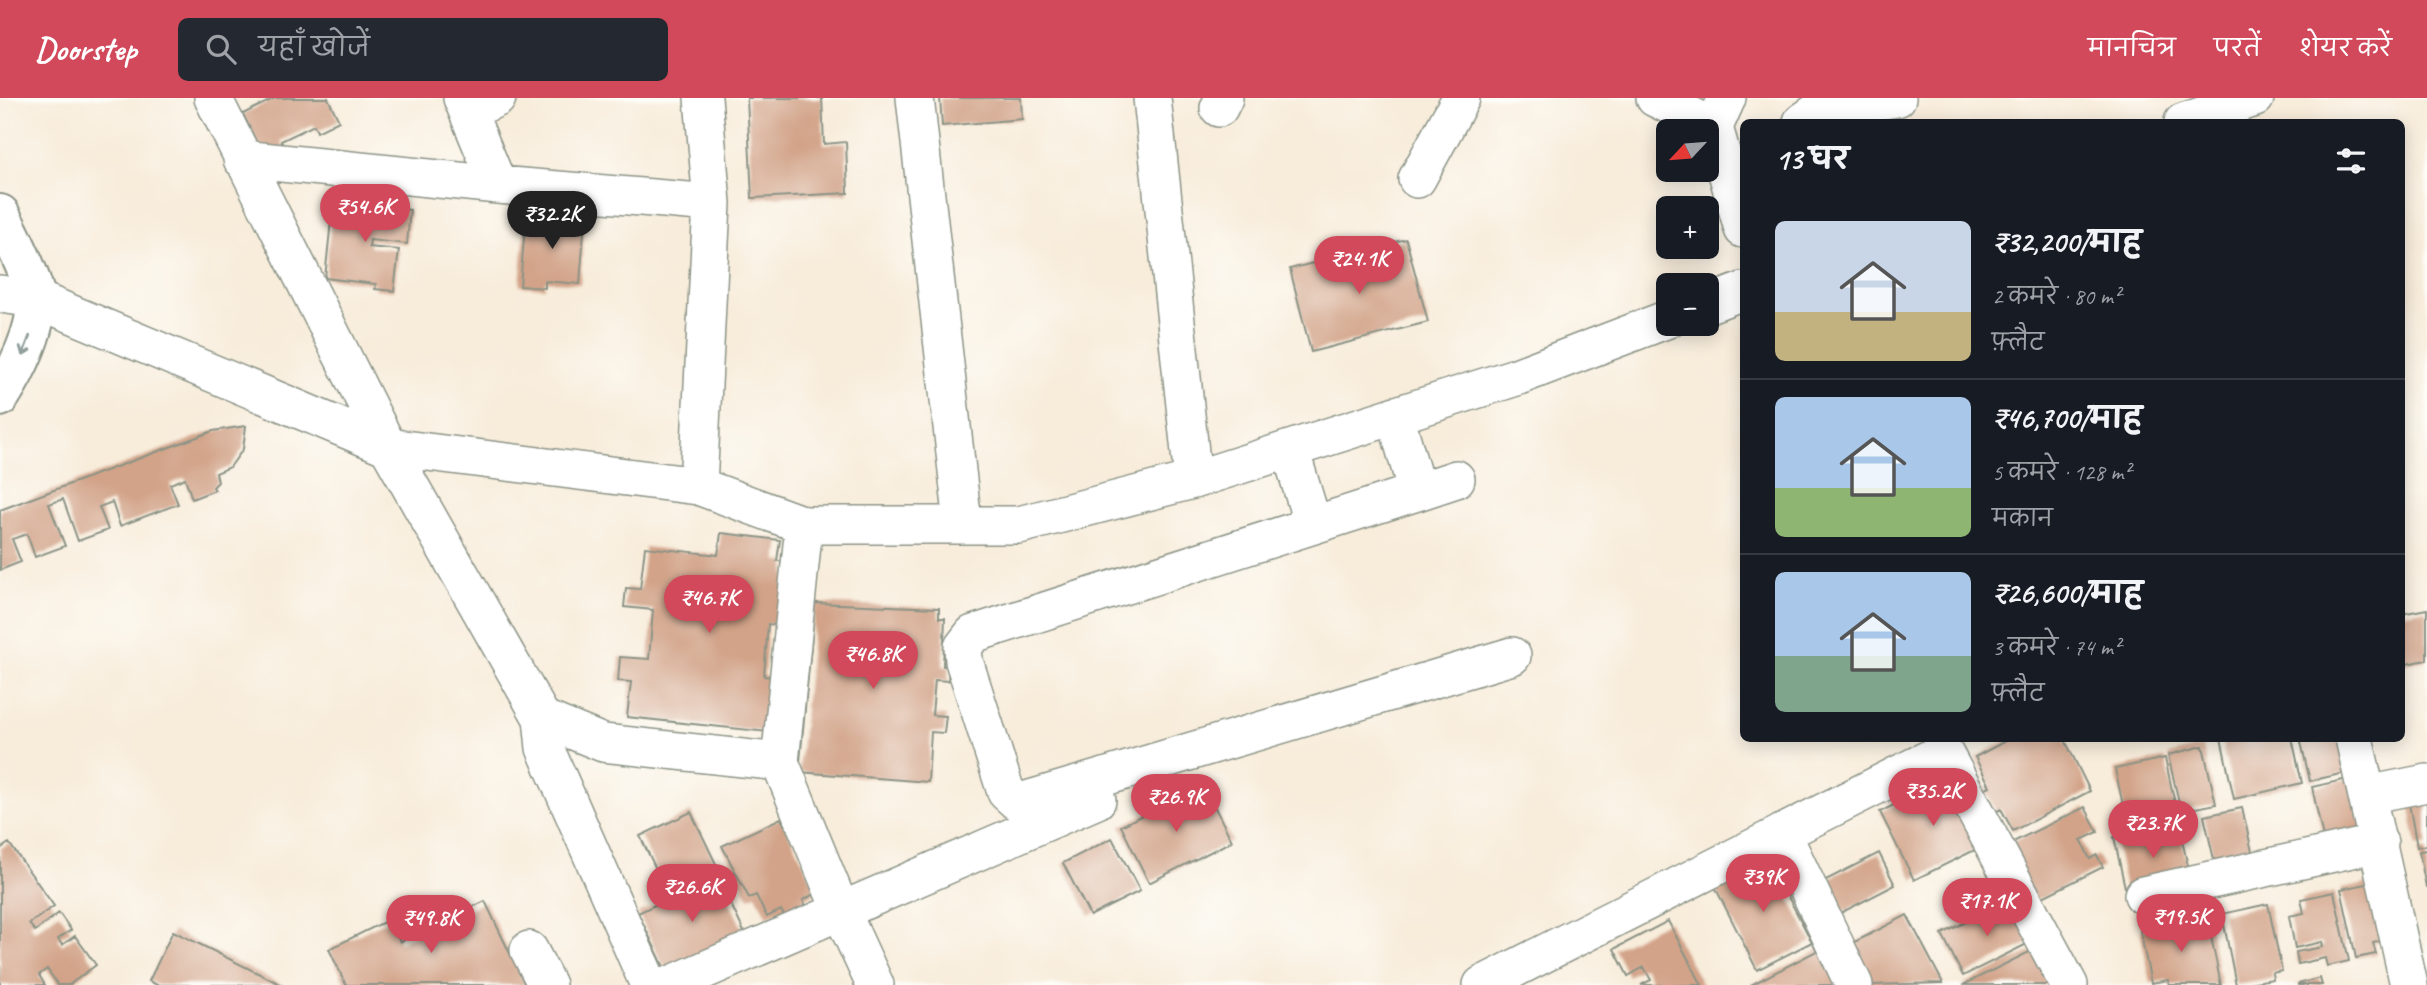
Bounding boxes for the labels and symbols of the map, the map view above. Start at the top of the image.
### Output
north arrow [1656,119,1718,182]
pin: ₹54.6K [308,184,422,244]
pin: ₹32.2K [495,192,609,251]
pin: ₹24.1K [1302,236,1416,296]
one-way arrow [18,335,31,357]
pin: ₹46.7K [652,575,766,635]
pin: ₹46.8K [816,632,930,691]
pin: ₹35.2K [1876,768,1990,828]
pin: ₹26.9K [1119,774,1233,834]
pin: ₹23.7K [2096,800,2210,860]
pin: ₹39K [1722,854,1804,914]
pin: ₹26.6K [635,864,749,924]
pin: ₹17.1K [1930,878,2044,938]
pin: ₹19.5K [2124,894,2238,954]
pin: ₹49.8K [374,896,488,955]

